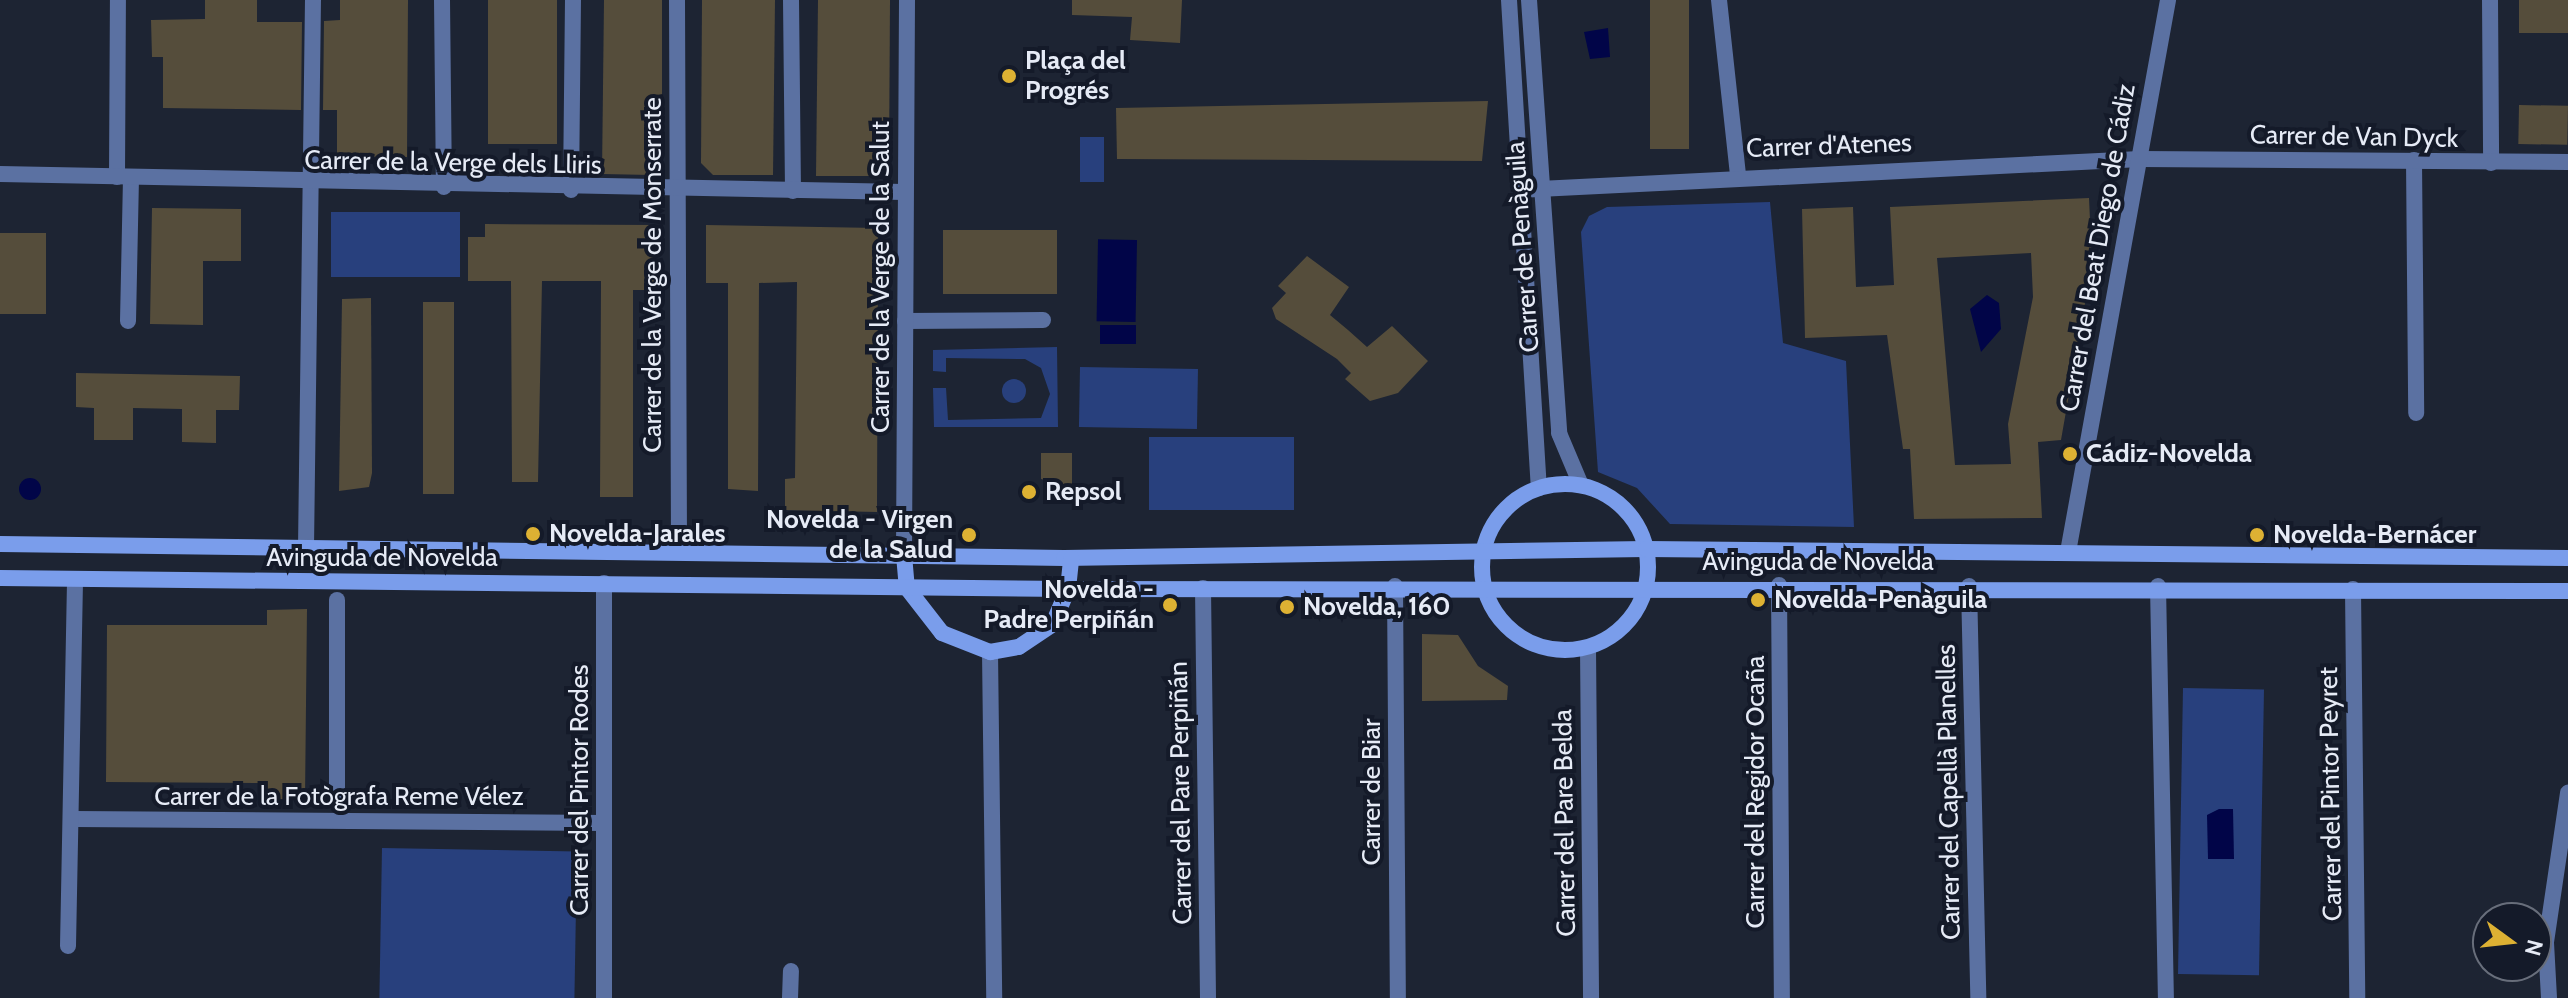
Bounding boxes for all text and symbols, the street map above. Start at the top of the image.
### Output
place label: Plaça del Progrés [1025,45,1126,106]
marker: Plaça del Progrés [1000,67,1018,85]
street label: Carrer del Beat Diego de Cádiz [2054,82,2142,414]
street label: Carrer de la Verge de Monserrate [637,97,669,453]
street label: Carrer de Van Dyck [2250,120,2458,154]
street label: Carrer de la Verge de la Salut [865,121,897,433]
street label: Carrer d'Atenes [1746,128,1912,164]
street label: Carrer de Penàguila [1500,141,1546,353]
street label: Carrer de la Verge dels Lliris [304,145,602,181]
place label: Cádiz-Novelda [2086,438,2252,470]
marker: Cádiz-Novelda [2061,445,2079,463]
place label: Repsol [1045,476,1122,508]
marker: Repsol [1020,483,1038,501]
place label: Novelda - Virgen de la Salud [766,504,953,566]
place label: Novelda-Jarales [549,518,726,550]
place label: Novelda-Bernácer [2273,519,2476,551]
marker: Novelda-Jarales [524,525,542,543]
marker: Novelda - Virgen de la Salud [960,526,978,544]
marker: Novelda-Bernácer [2248,526,2266,544]
street label: Avinguda de Novelda [266,542,498,574]
street label: Avinguda de Novelda [1702,546,1934,578]
place label: Novelda - Padre Perpiñán [984,574,1154,636]
place label: Novelda-Penàguila [1774,584,1987,616]
place label: Novelda, 160 [1303,591,1451,623]
marker: Novelda-Penàguila [1749,591,1767,609]
marker: Novelda - Padre Perpiñán [1161,596,1179,614]
marker: Novelda, 160 [1278,598,1296,616]
street label: Carrer del Capellà Planelles [1931,644,1967,940]
street label: Carrer del Regidor Ocaña [1740,655,1772,929]
street label: Carrer del Pare Perpiñán [1163,661,1199,925]
street label: Carrer del Pintor Rodes [564,664,596,916]
street label: Carrer del Pintor Peyret [2313,667,2349,921]
street label: Carrer del Pare Belda [1547,709,1583,937]
street label: Carrer de Biar [1356,718,1388,866]
street label: Carrer de la Fotògrafa Reme Vélez [154,781,524,813]
north arrow [2472,902,2552,982]
text: N [2519,937,2549,959]

